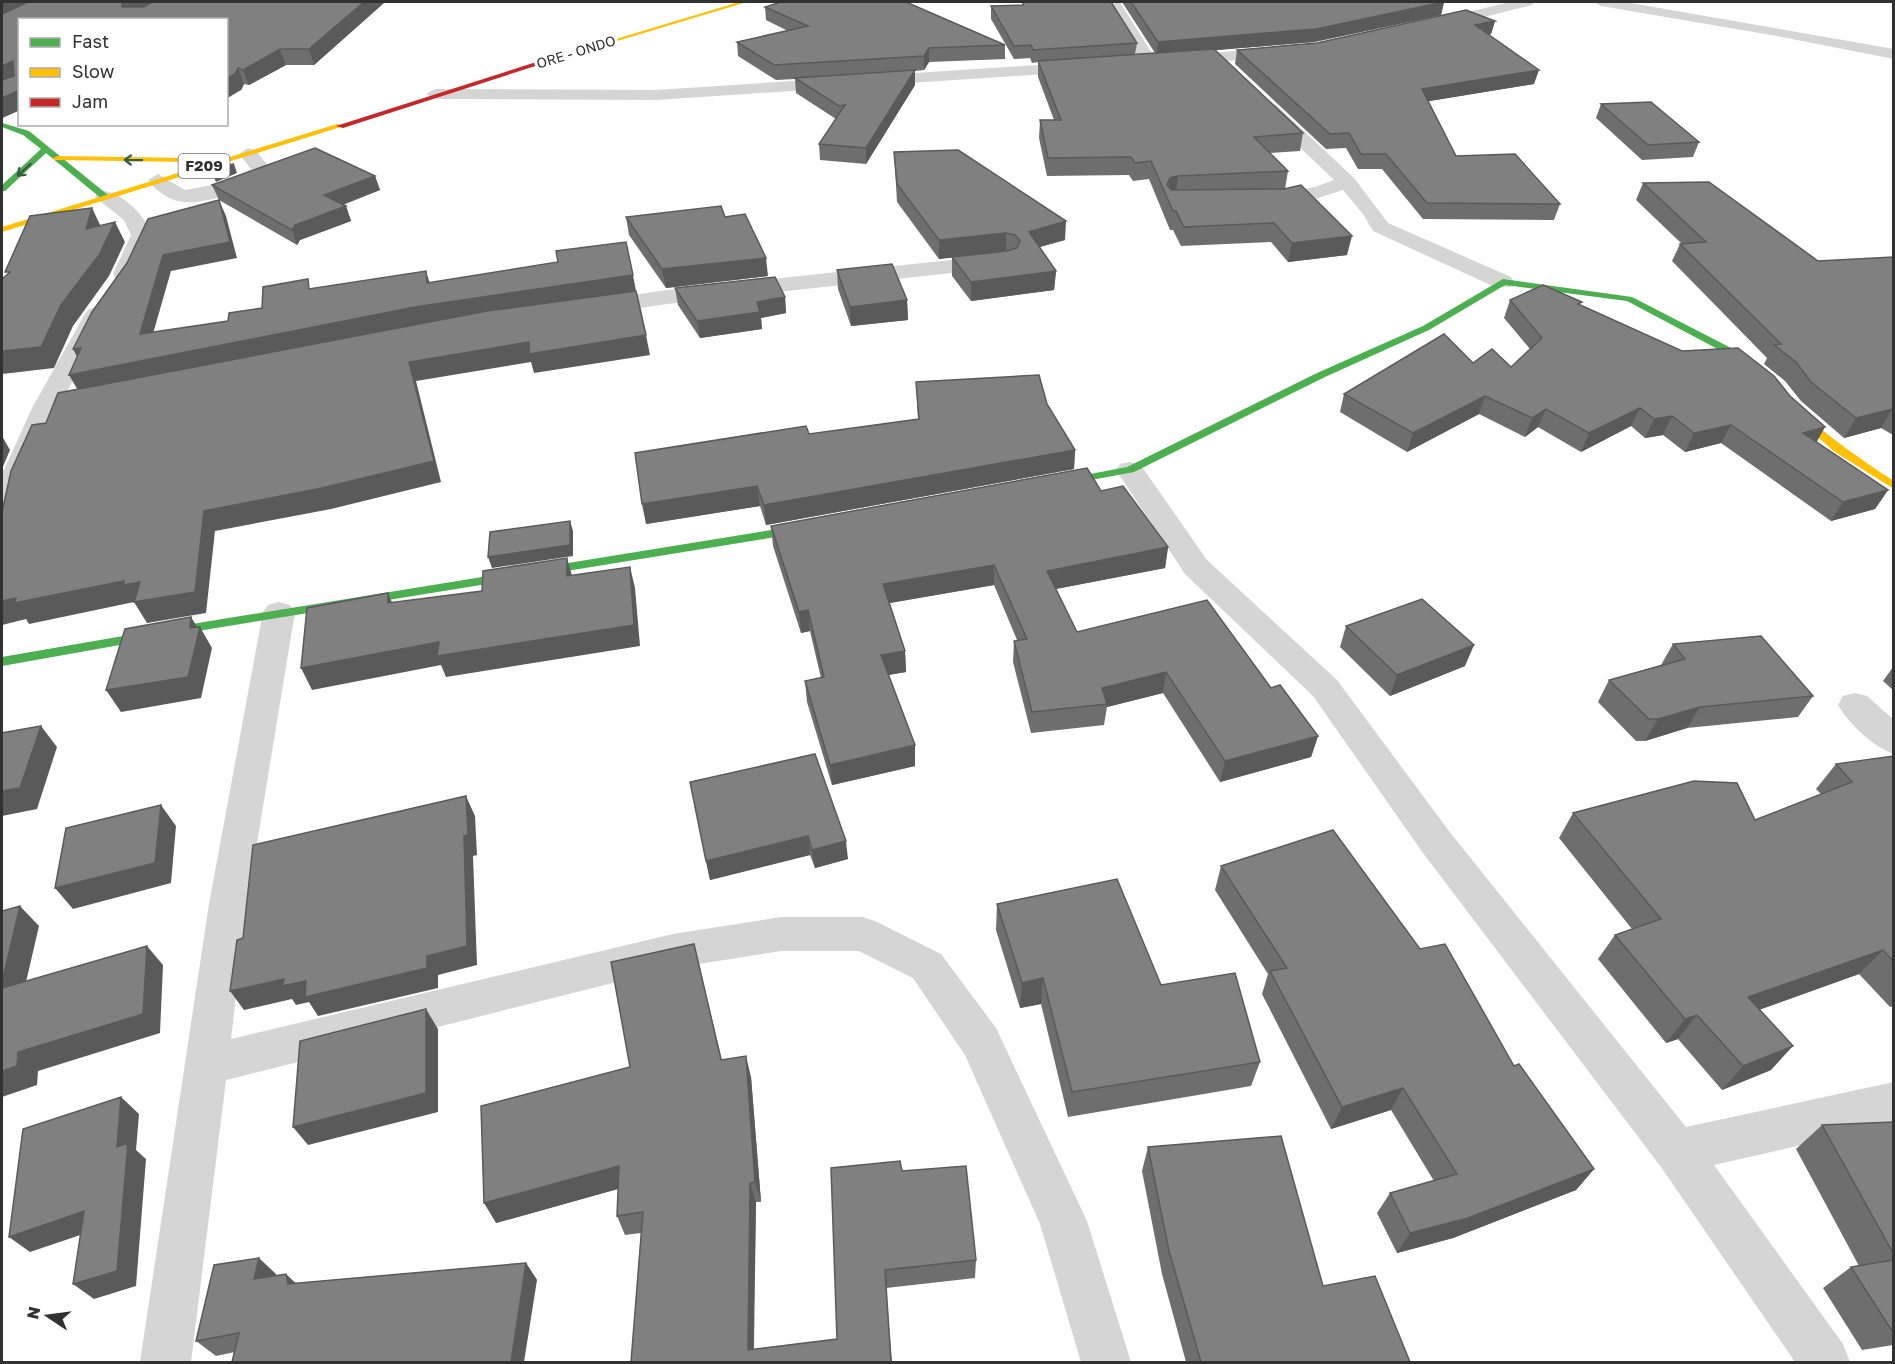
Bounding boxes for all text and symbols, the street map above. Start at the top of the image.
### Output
legend [18,18,228,126]
text: Fast [72,30,109,52]
street label: ORE - ONDO [534,31,618,72]
text: Slow [72,60,115,82]
text: Jam [72,90,108,112]
one-way arrow [123,154,143,165]
road number: F209 [178,154,230,178]
one-way arrow [17,163,32,177]
north arrow [18,1286,78,1346]
text: N [22,1304,44,1321]

